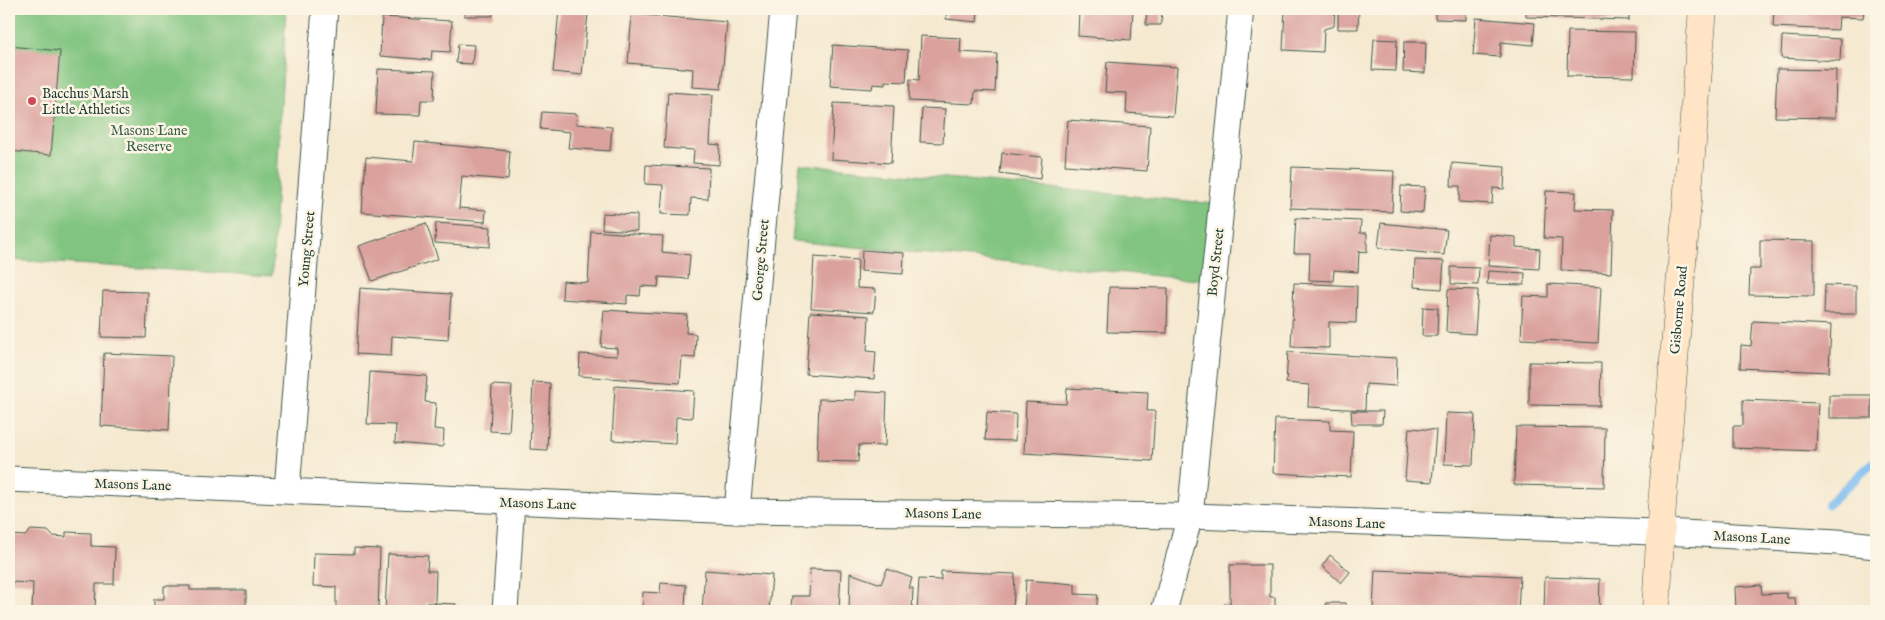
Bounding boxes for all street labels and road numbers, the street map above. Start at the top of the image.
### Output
street label: Young Street [295,210,319,288]
street label: George Street [748,218,774,302]
street label: Boyd Street [1203,227,1229,297]
street label: Gisborne Road [1666,265,1692,355]
street label: Masons Lane [94,475,172,495]
street label: Masons Lane [499,494,577,514]
street label: Masons Lane [904,504,982,524]
street label: Masons Lane [1308,513,1386,533]
street label: Masons Lane [1713,527,1791,549]

